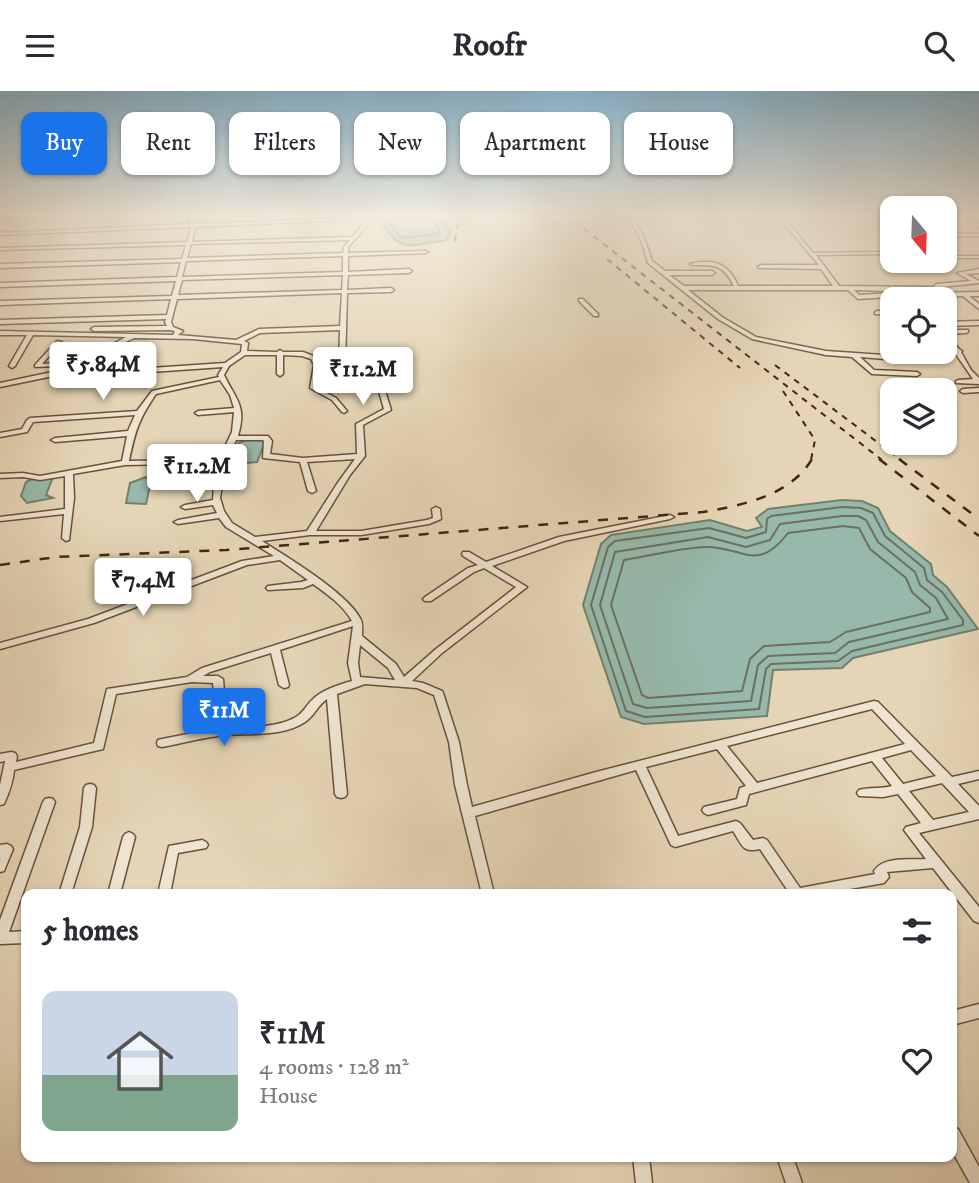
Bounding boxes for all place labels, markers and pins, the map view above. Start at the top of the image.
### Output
pin: ₹5.84M [46,343,160,402]
pin: ₹11.2M [306,347,420,407]
pin: ₹11.2M [140,445,254,504]
pin: ₹7.4M [94,559,192,618]
pin: ₹11M [183,689,265,748]

